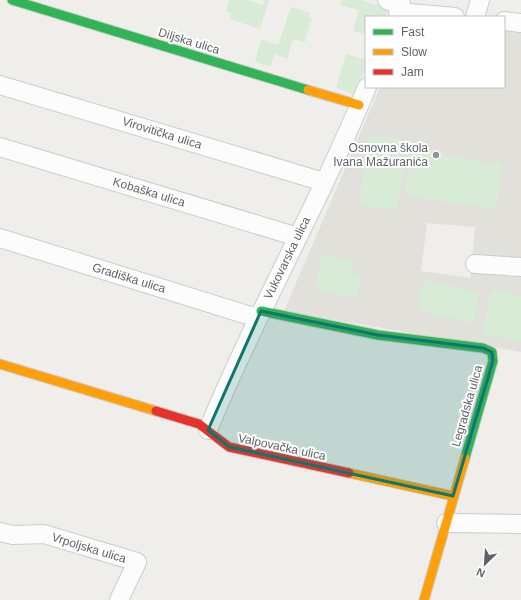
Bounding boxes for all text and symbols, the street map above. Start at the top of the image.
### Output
legend [365,16,505,88]
street label: Diljska ulica [157,25,222,57]
text: Fast [401,25,425,39]
text: Slow [401,45,427,59]
text: Jam [401,65,424,79]
street label: Virovitička ulica [121,114,204,152]
place label: Osnovna škola Ivana Mažuranića [333,141,428,169]
marker: Osnovna škola Ivana Mažuranića [431,150,441,160]
street label: Kobaška ulica [111,174,187,210]
street label: Vukovarska ulica [261,214,313,302]
street label: Gradiška ulica [91,260,168,296]
street label: Legradska ulica [449,363,485,448]
street label: Valpovačka ulica [237,431,327,463]
street label: Vrpoljska ulica [50,530,128,566]
north arrow [465,544,505,584]
text: N [475,566,487,580]

